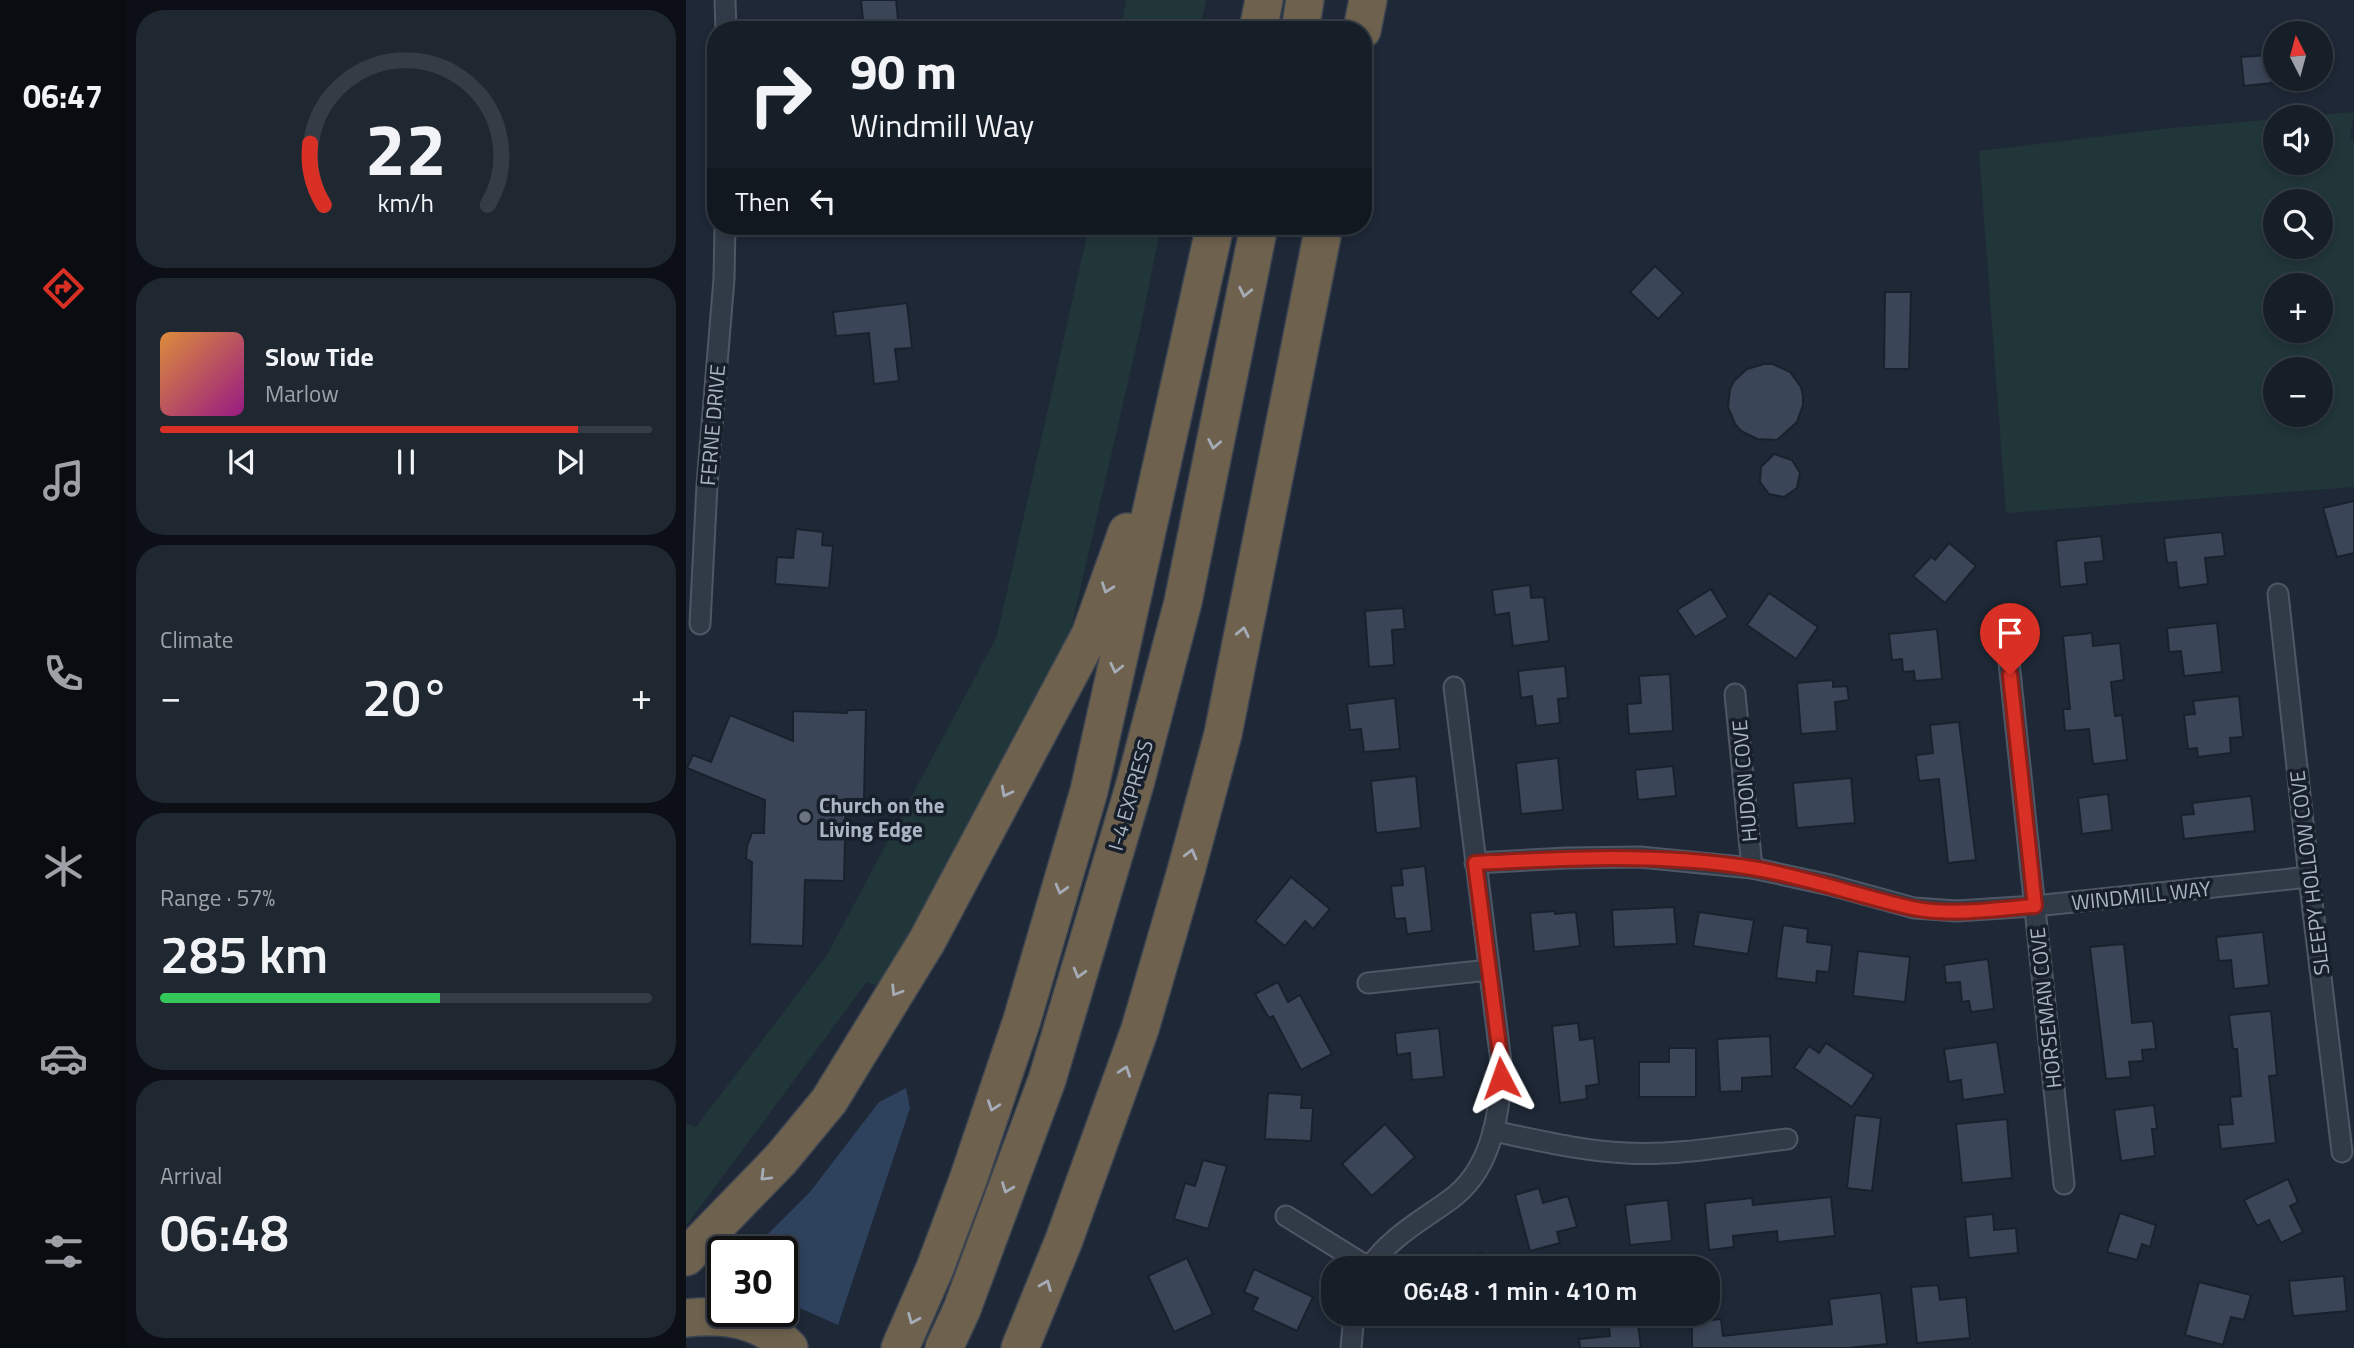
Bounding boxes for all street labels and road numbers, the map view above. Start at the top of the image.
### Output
street label: FERNE DRIVE [691,363,733,487]
street label: HUDON COVE [1723,719,1765,843]
street label: I-4 EXPRESS [1099,736,1161,854]
street label: SLEEPY HOLLOW COVE [2281,769,2337,977]
street label: WINDMILL WAY [2070,872,2213,918]
street label: HORSEMAN COVE [2021,926,2069,1090]

